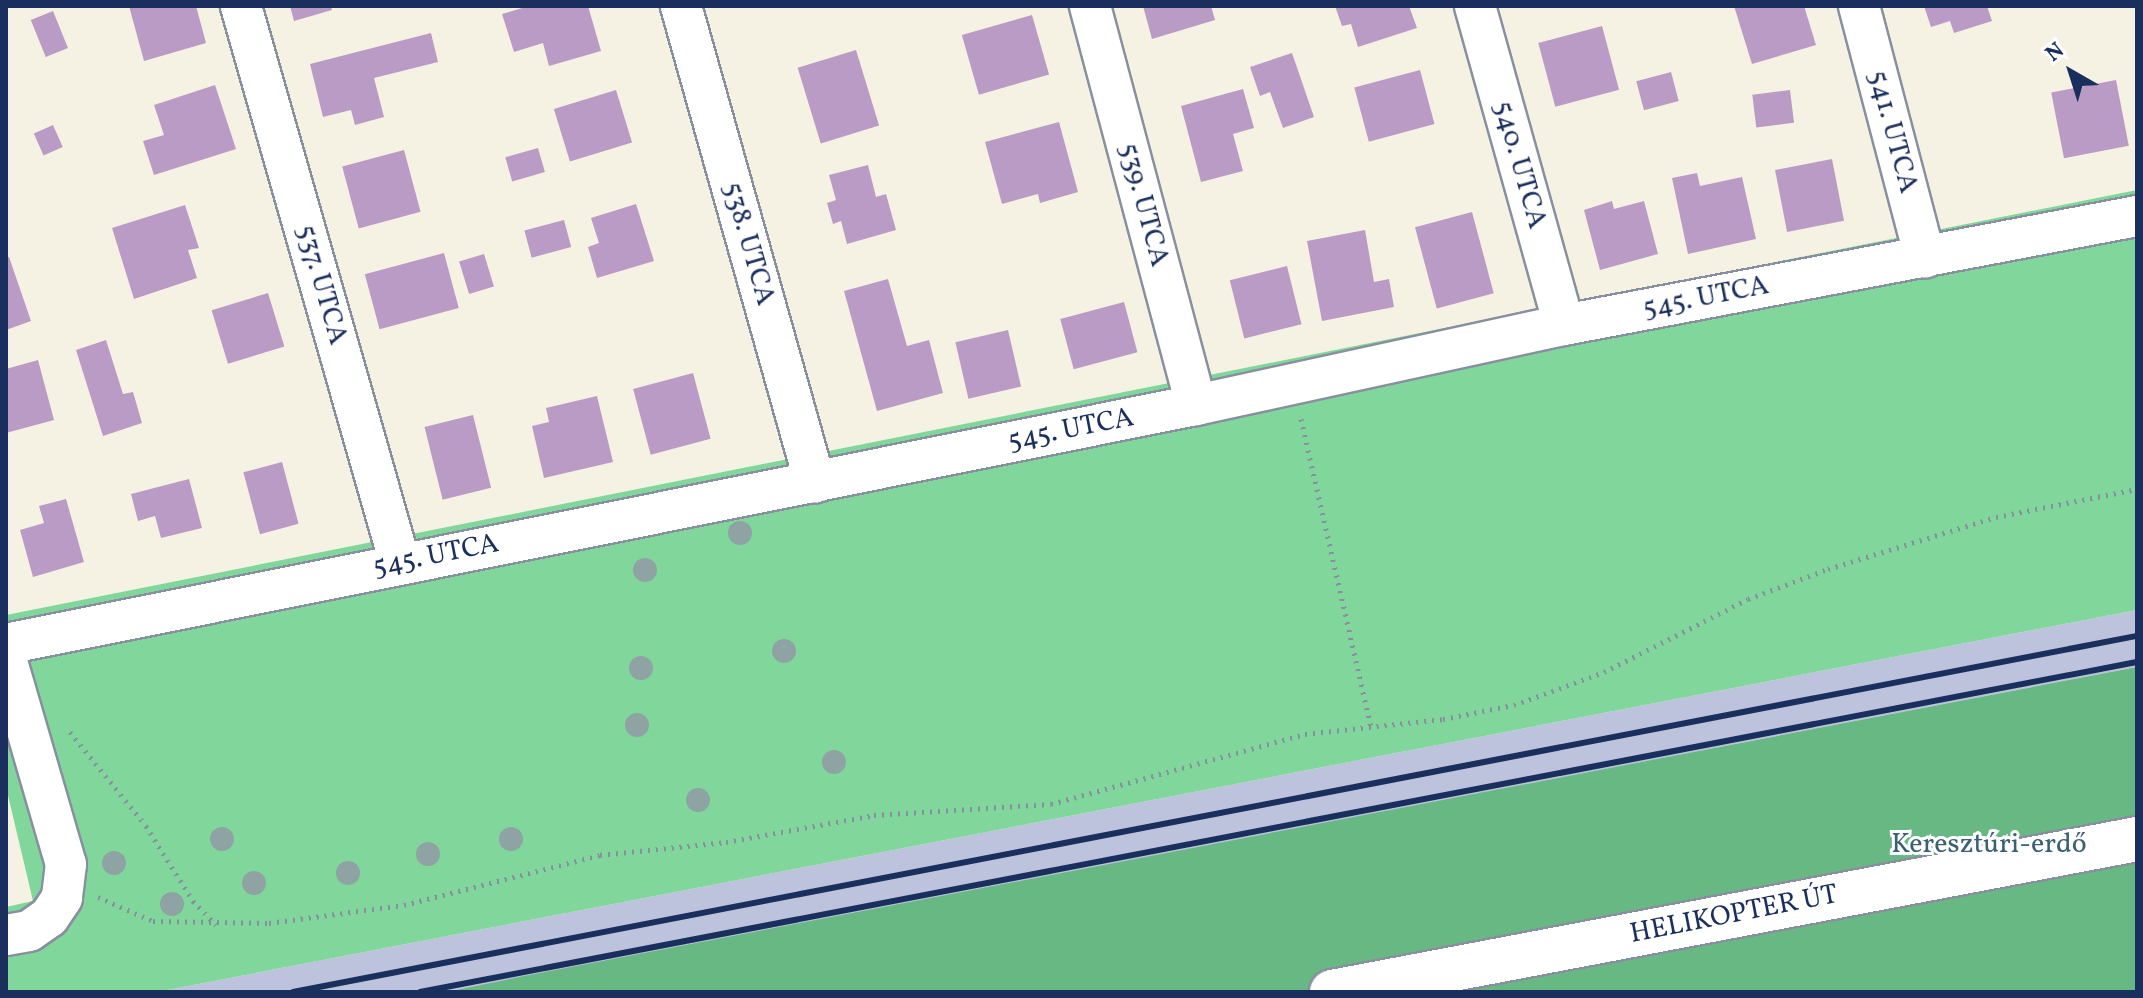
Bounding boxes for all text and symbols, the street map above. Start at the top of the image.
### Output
north arrow [2031,32,2111,112]
text: N [2040,36,2072,70]
street label: 541. UTCA [1860,67,1924,197]
street label: 540. UTCA [1485,97,1553,233]
street label: 539. UTCA [1110,140,1176,270]
street label: 538. UTCA [714,178,782,310]
street label: 537. UTCA [288,221,354,349]
street label: 545. UTCA [1640,269,1772,327]
street label: 545. UTCA [1005,401,1137,459]
street label: 545. UTCA [370,527,502,585]
park label: Keresztúri-erdő [1891,828,2087,862]
street label: HELIKOPTER ÚT [1627,878,1841,952]

